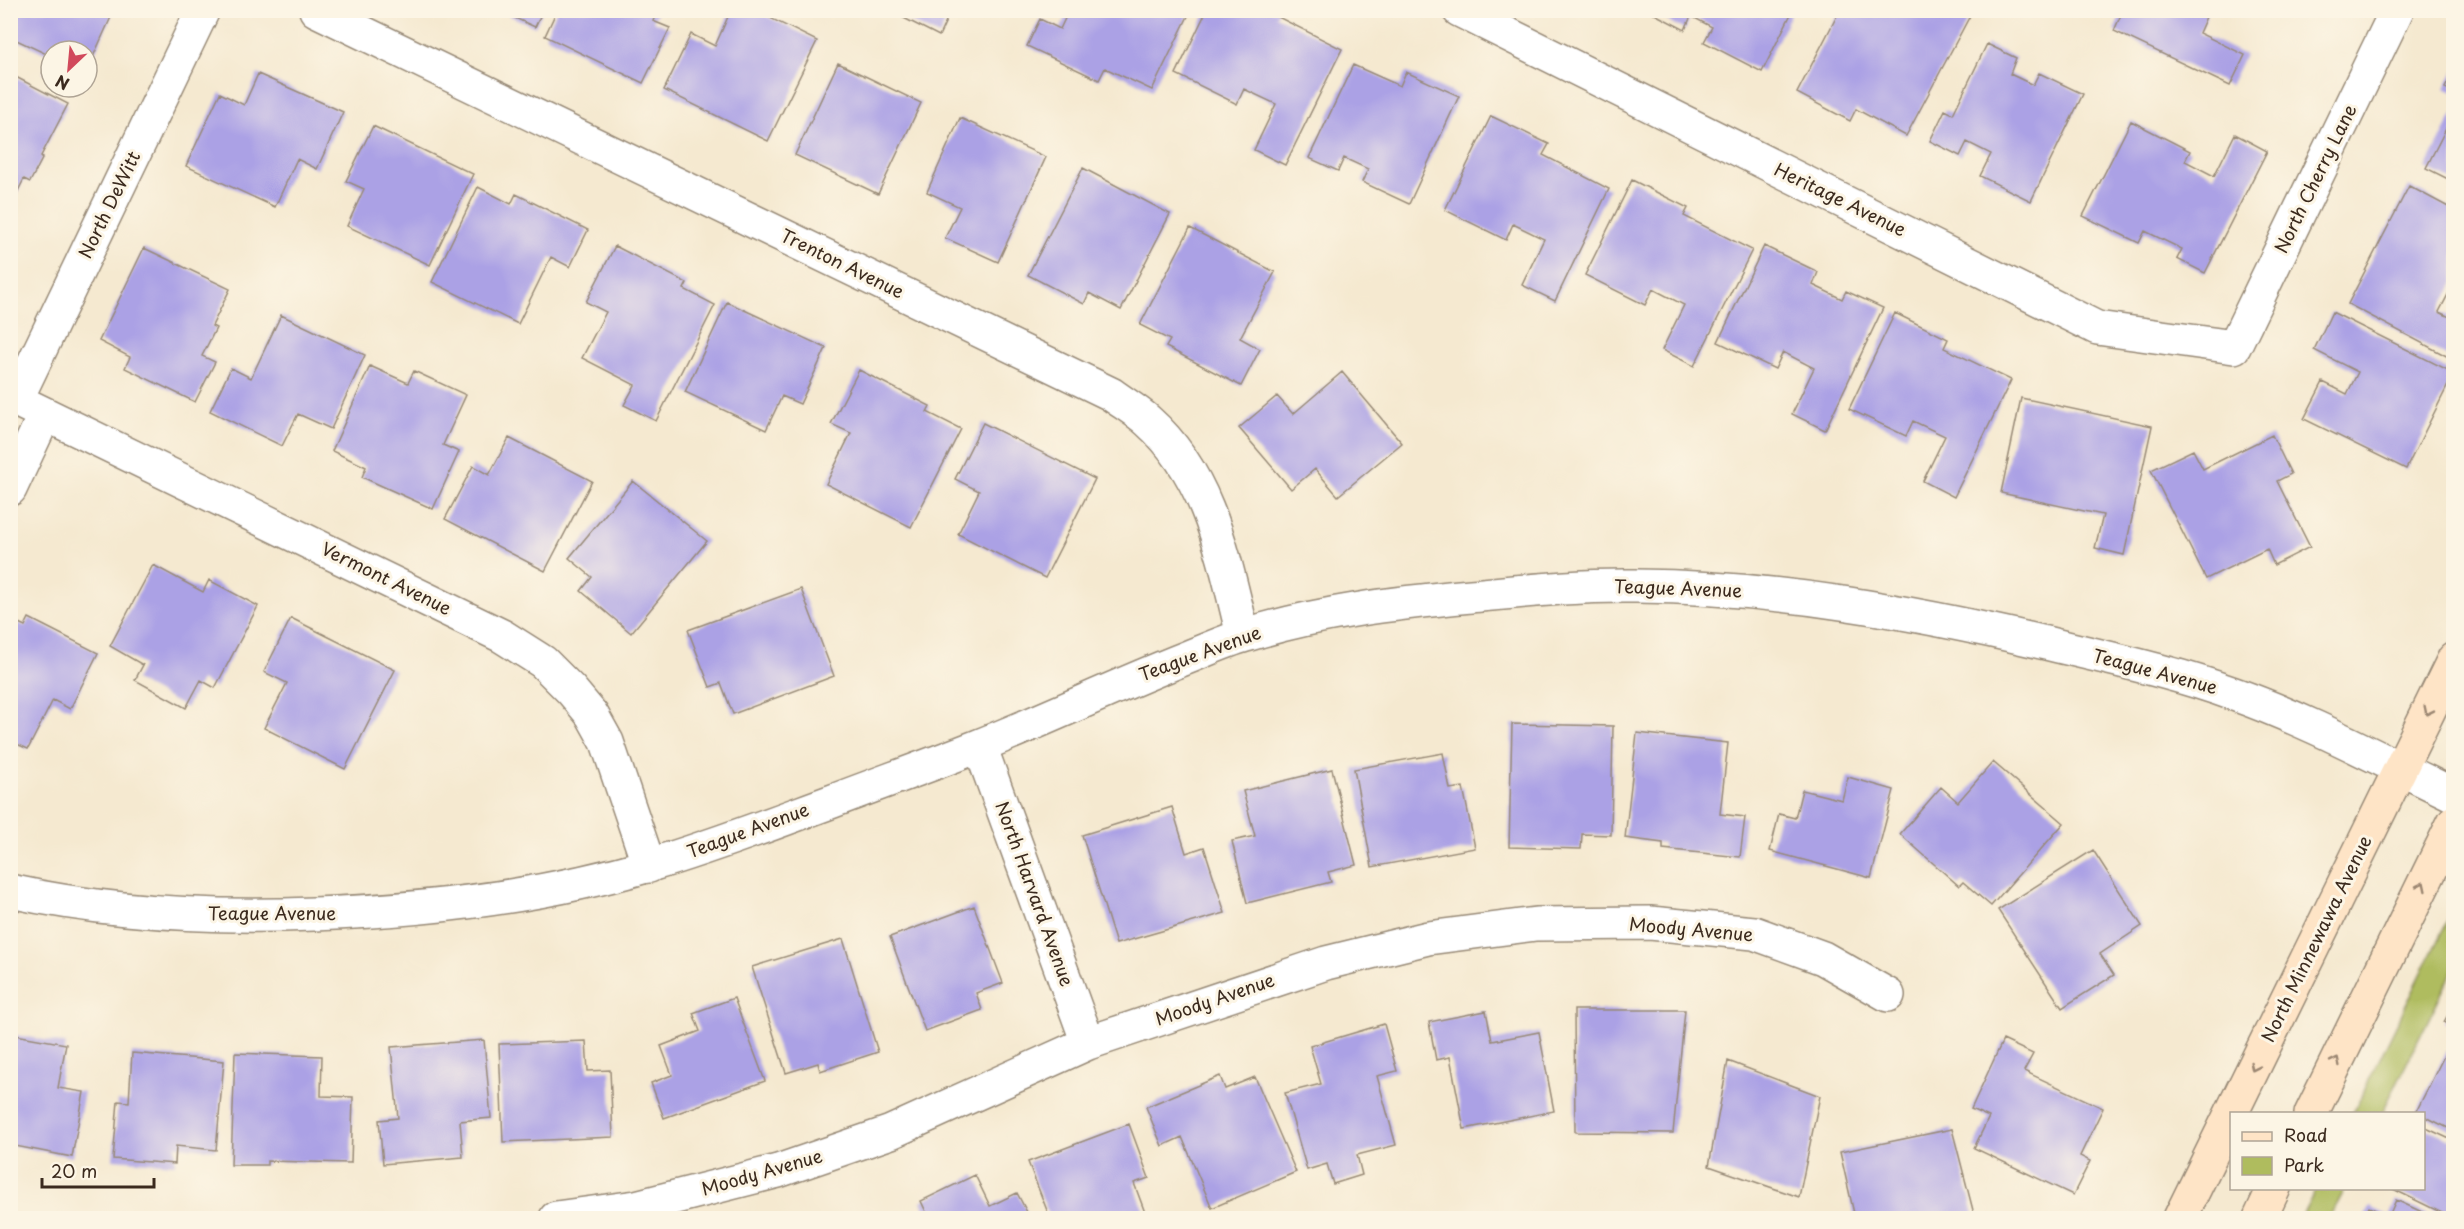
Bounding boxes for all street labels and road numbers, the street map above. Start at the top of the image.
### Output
street label: North Cherry Lane [2267,99,2362,257]
street label: North DeWitt [71,146,146,263]
street label: Heritage Avenue [1770,155,1911,242]
street label: Trenton Avenue [776,221,909,304]
street label: Vermont Avenue [317,534,456,621]
street label: Teague Avenue [1614,572,1743,603]
street label: Teague Avenue [1135,618,1264,687]
street label: Teague Avenue [2090,641,2221,700]
street label: Teague Avenue [683,795,812,864]
street label: North Harvard Avenue [989,797,1082,990]
street label: North Minnewawa Avenue [2254,830,2378,1046]
street label: Teague Avenue [208,899,336,926]
street label: Moody Avenue [1628,910,1755,947]
street label: Moody Avenue [1151,965,1278,1032]
street label: Moody Avenue [698,1141,825,1202]

